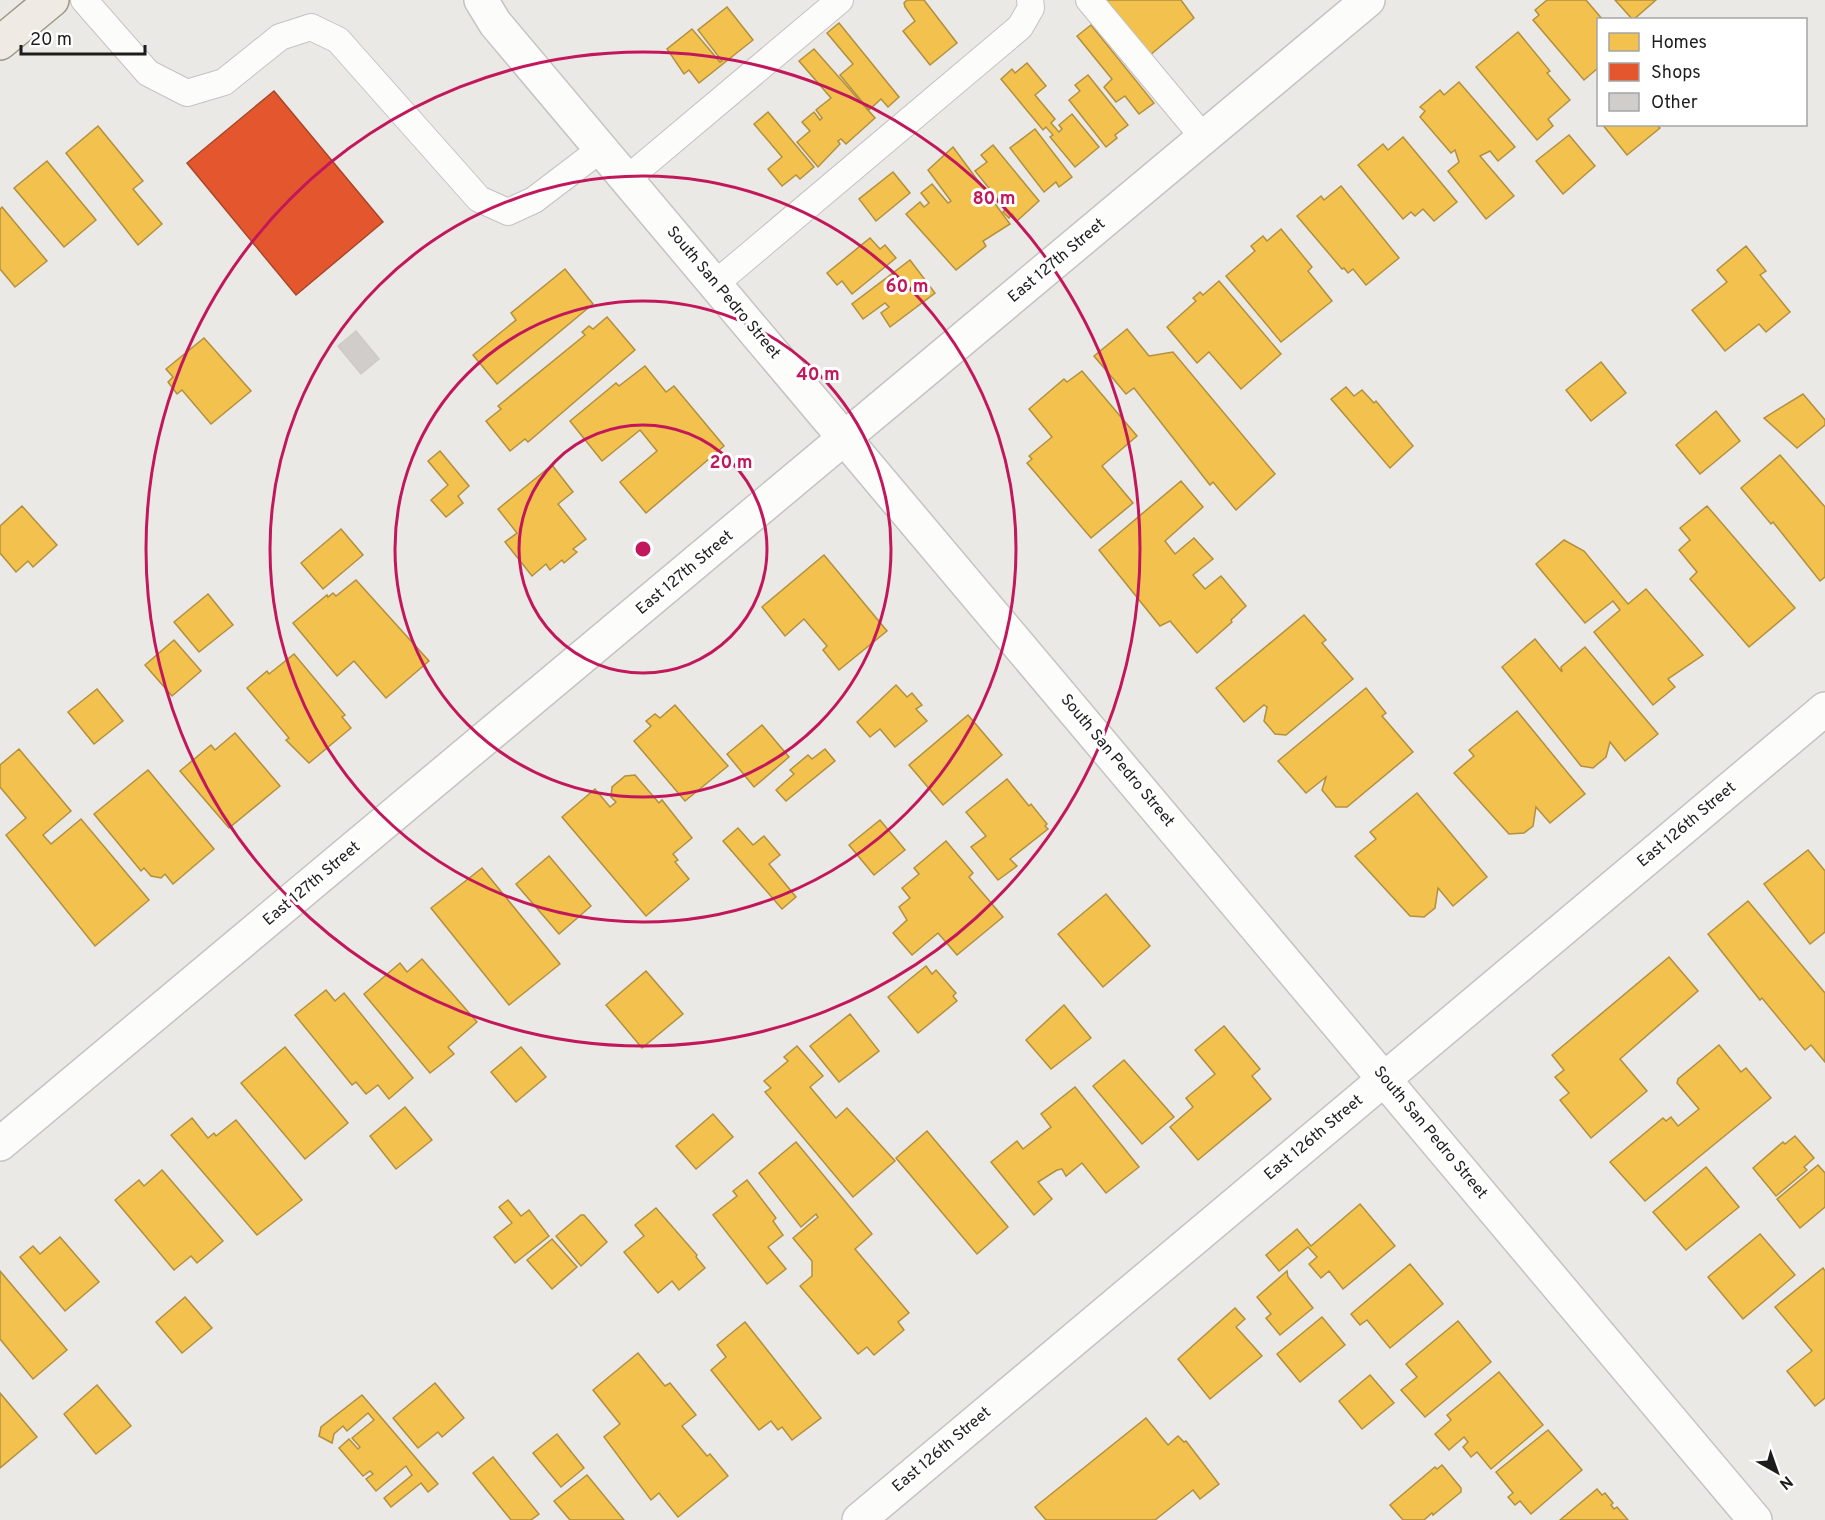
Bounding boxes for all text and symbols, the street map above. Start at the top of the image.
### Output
scale bar [21,18,146,56]
legend [1597,18,1807,126]
text: 20 m [30,29,72,52]
text: Homes [1651,32,1707,55]
text: Shops [1651,62,1701,85]
text: Other [1651,92,1698,115]
text: 80 m [972,188,1016,211]
street label: East 127th Street [1004,214,1110,308]
street label: South San Pedro Street [662,222,784,364]
text: 60 m [885,276,929,299]
text: 40 m [796,364,840,387]
text: 20 m [709,452,753,475]
street label: East 127th Street [632,526,738,620]
centre of rings [633,539,653,559]
street label: South San Pedro Street [1056,690,1178,832]
street label: East 126th Street [1633,778,1741,872]
street label: East 127th Street [259,837,365,931]
street label: South San Pedro Street [1369,1062,1491,1204]
street label: East 126th Street [1260,1091,1368,1185]
street label: East 126th Street [888,1403,996,1497]
north arrow [1747,1442,1807,1502]
text: N [1775,1471,1796,1493]

